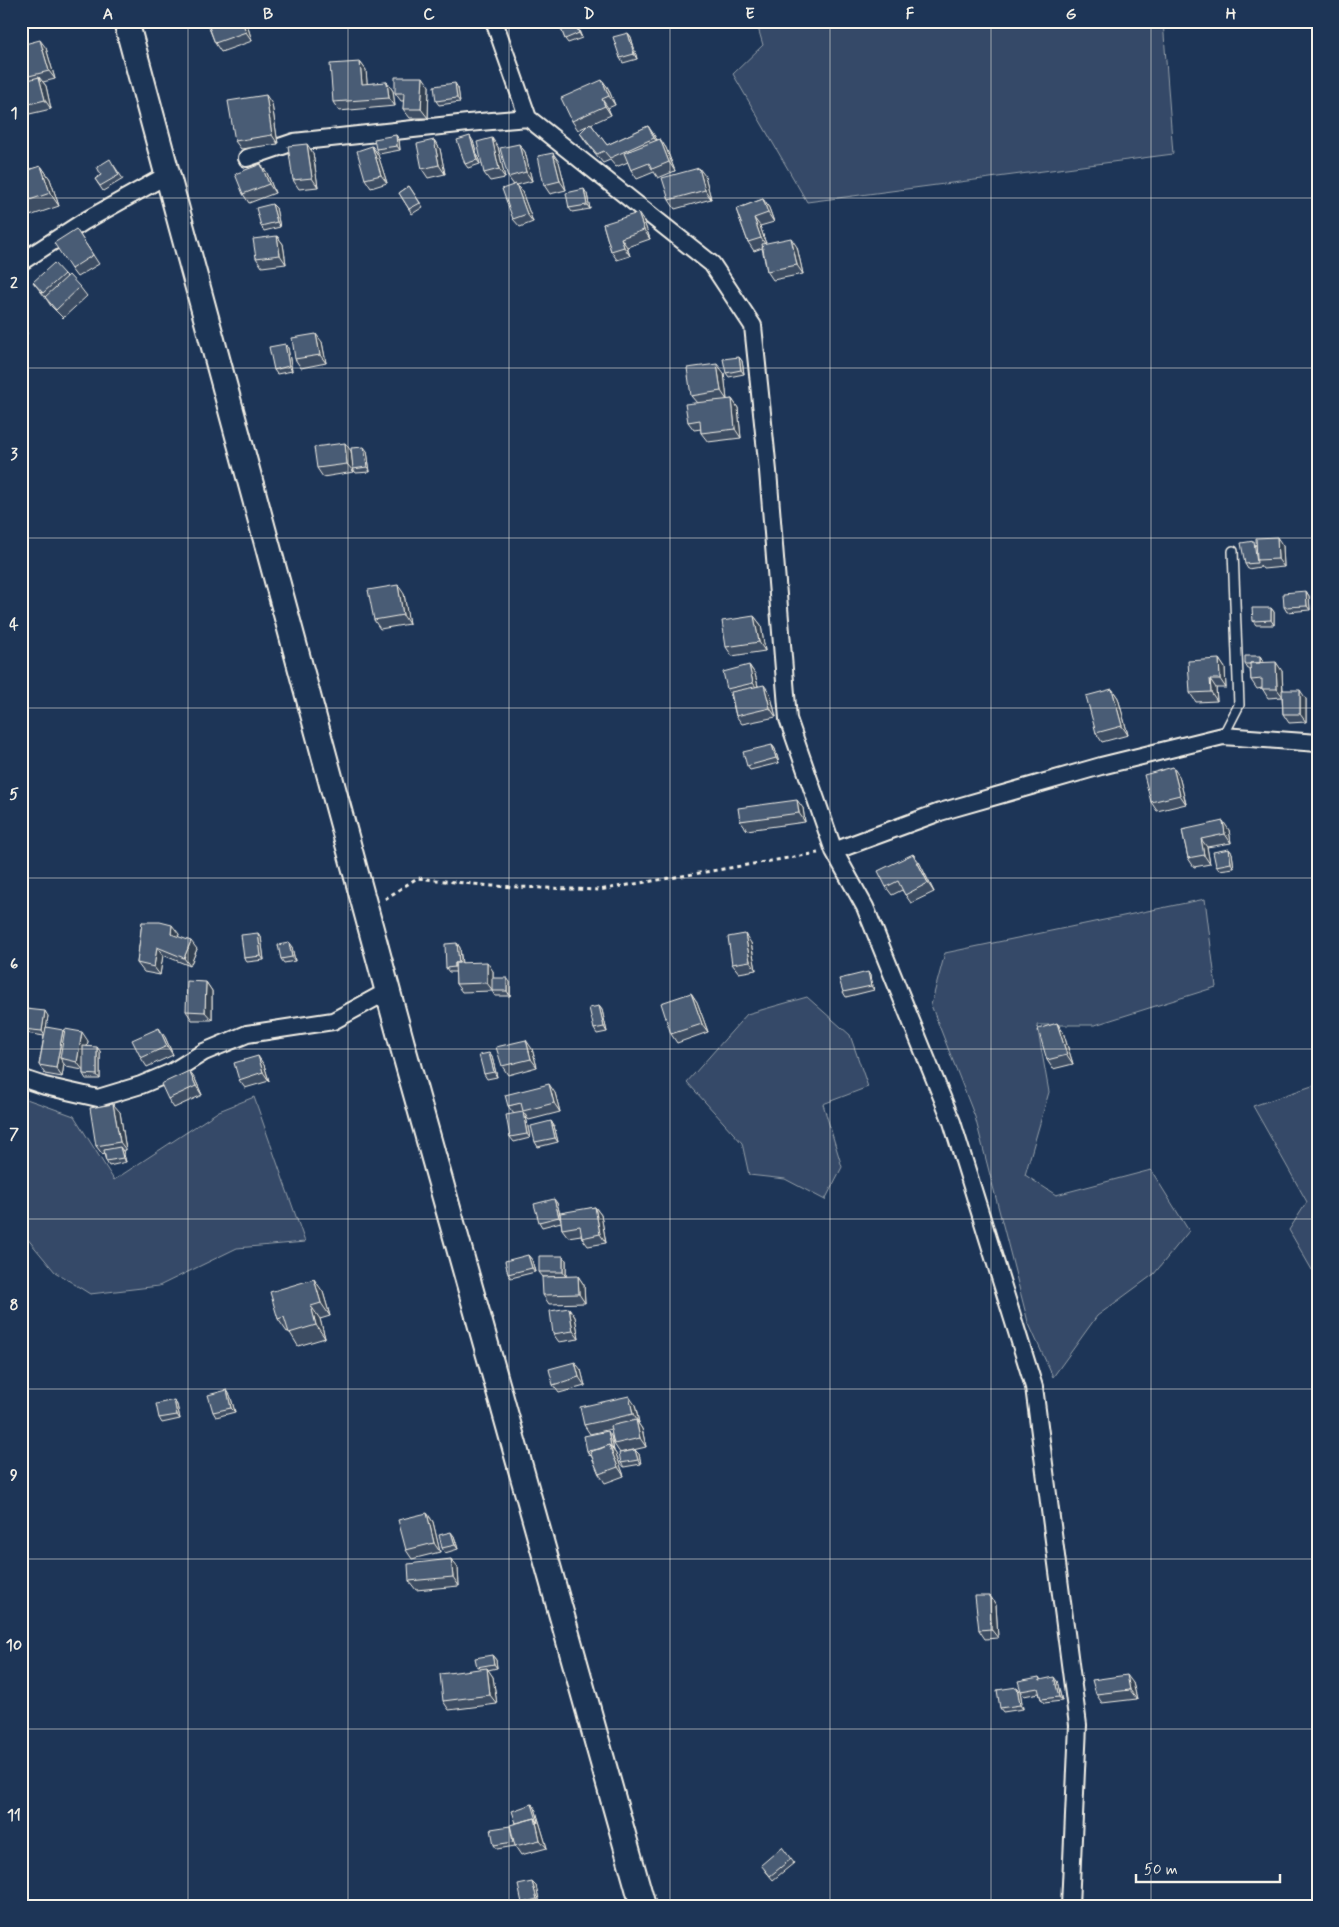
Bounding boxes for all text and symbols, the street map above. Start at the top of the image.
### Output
text: A [103,4,113,25]
text: B [263,4,273,25]
text: C [423,4,435,25]
text: D [583,4,595,25]
text: E [745,4,755,25]
text: F [906,4,915,25]
text: G [1066,4,1077,25]
text: H [1226,4,1237,25]
text: 1 [10,103,18,124]
text: 2 [10,273,18,294]
text: 3 [10,444,18,465]
text: 4 [9,614,19,635]
text: 5 [9,784,19,805]
text: 6 [10,954,18,975]
text: 7 [9,1124,19,1145]
text: 8 [9,1295,19,1316]
text: 9 [10,1465,18,1486]
text: 10 [6,1635,22,1656]
text: 11 [7,1805,21,1826]
scale bar [1136,1852,1280,1884]
text: 50 m [1144,1860,1178,1880]

